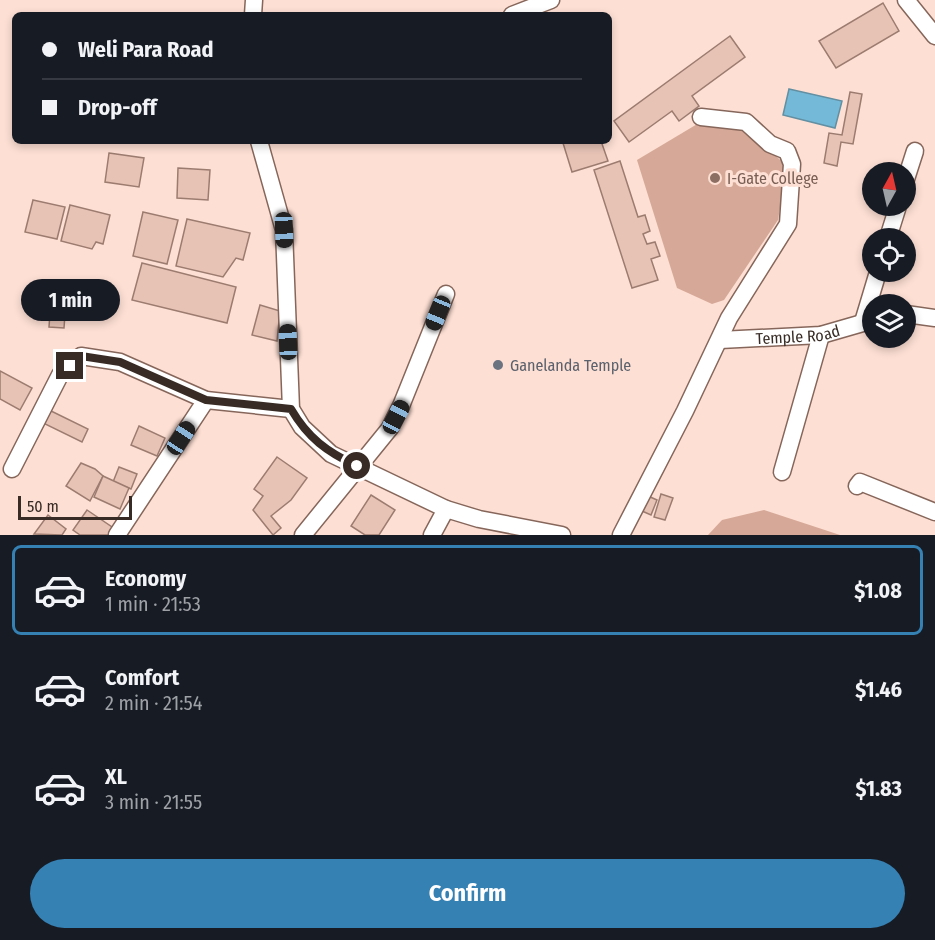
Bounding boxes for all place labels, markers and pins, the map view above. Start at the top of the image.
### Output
place label: I-Gate College [727,169,819,188]
marker: I-Gate College [708,171,722,185]
place label: Ganelanda Temple [510,356,631,375]
marker: Ganelanda Temple [491,358,505,372]

